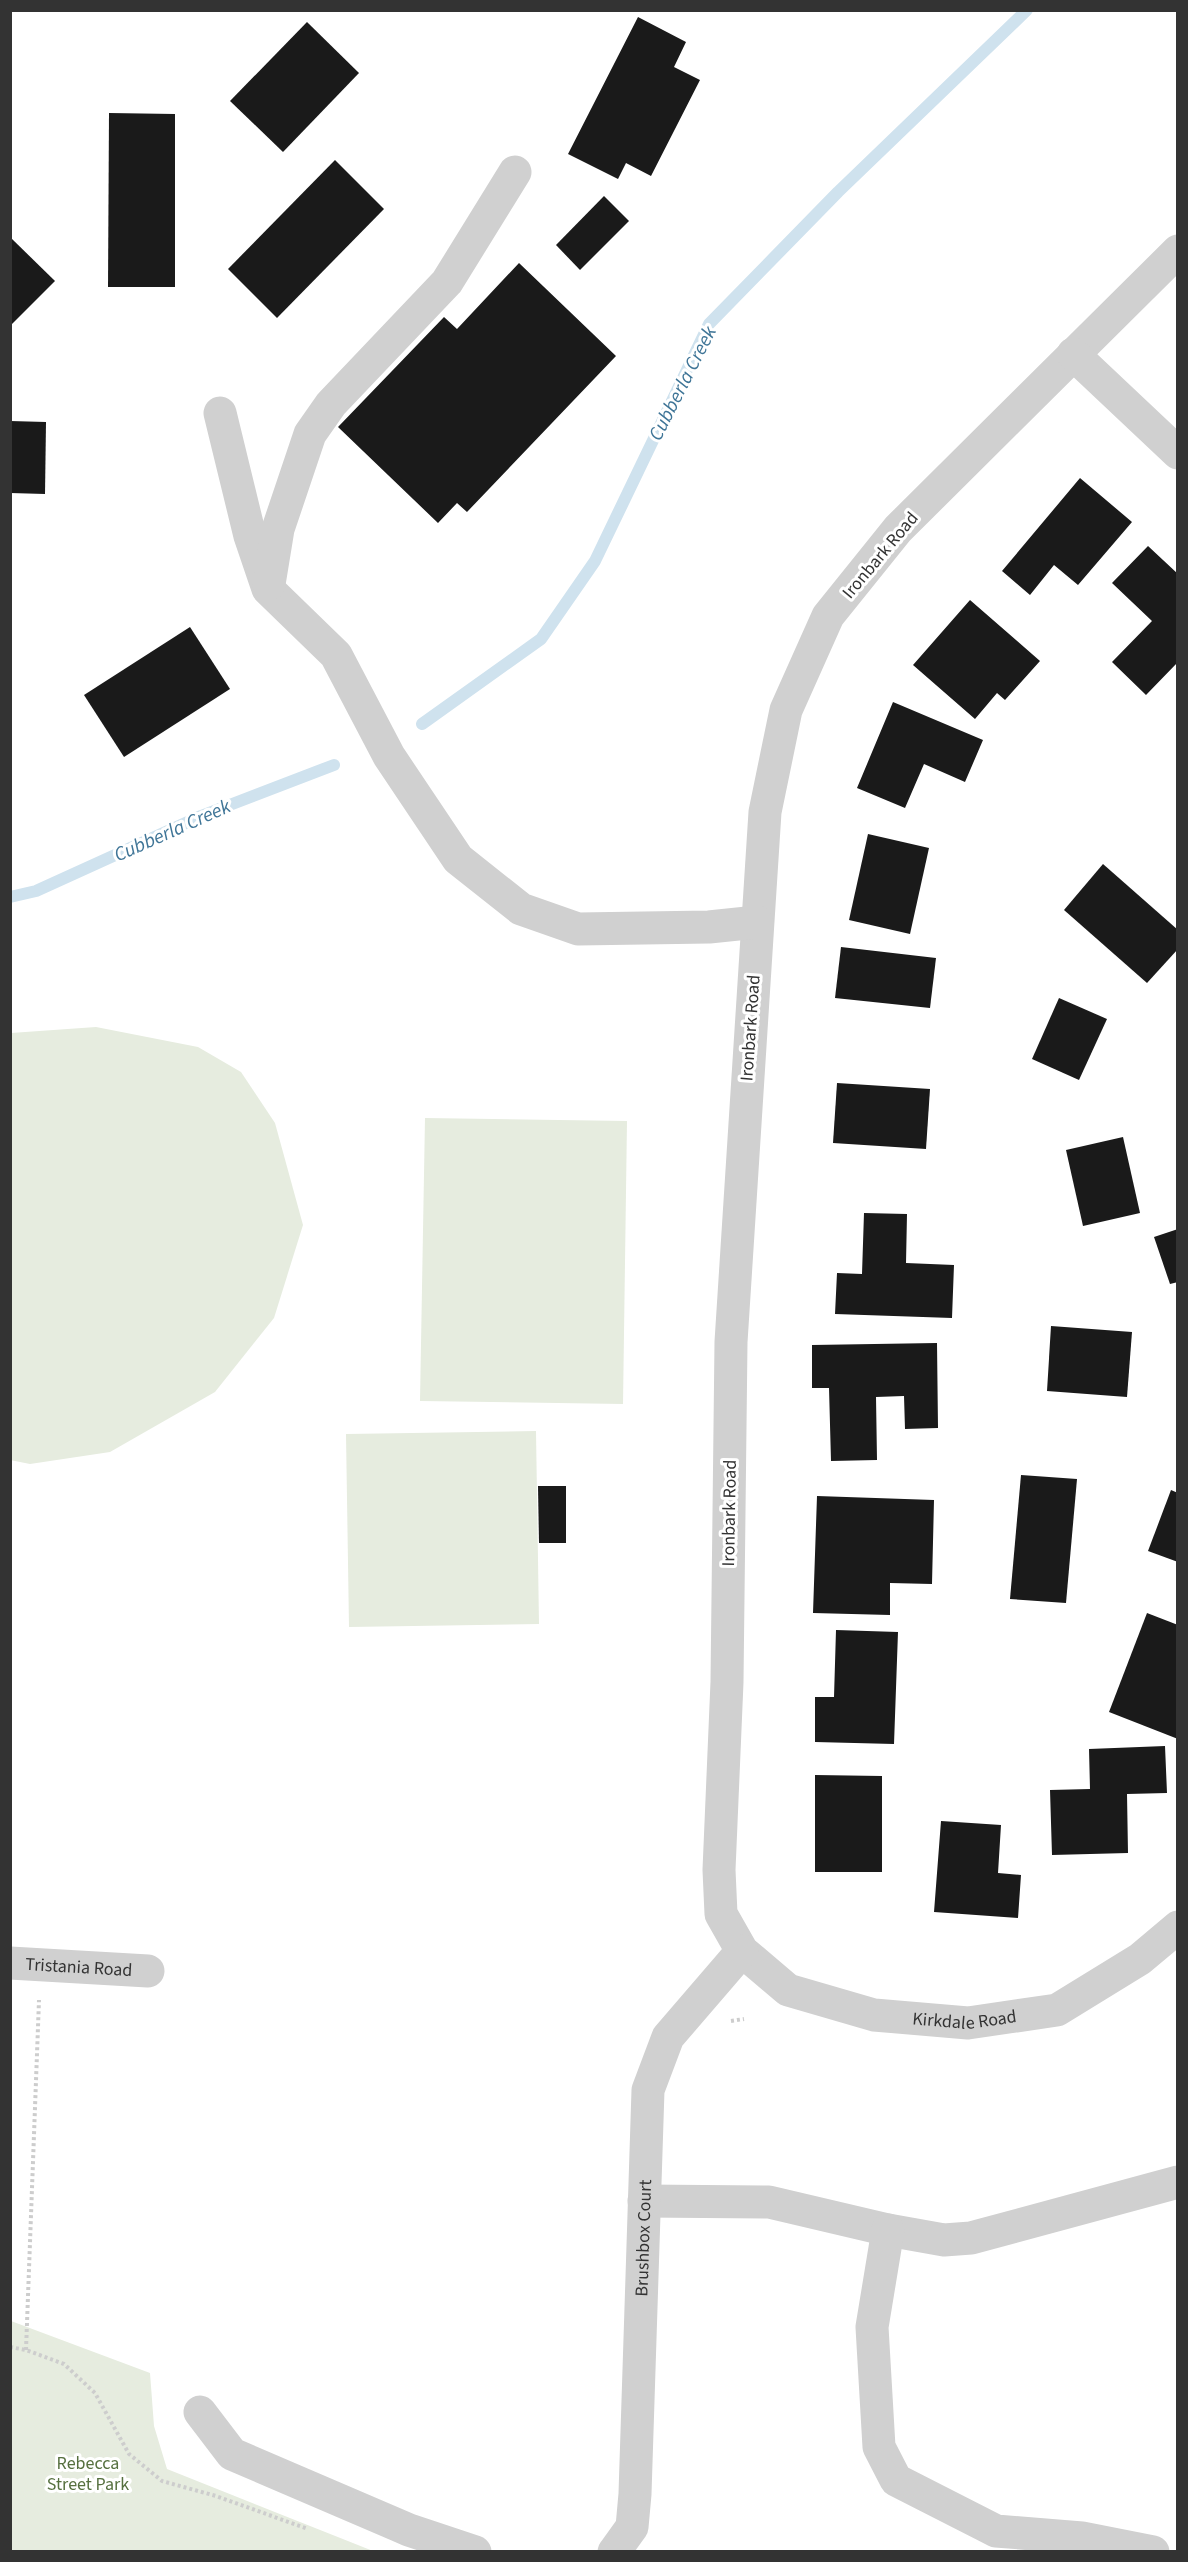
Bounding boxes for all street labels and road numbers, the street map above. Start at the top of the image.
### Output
street label: Ironbark Road [837,506,924,604]
street label: Ironbark Road [734,974,767,1082]
street label: Ironbark Road [716,1460,743,1567]
street label: Tristania Road [25,1952,133,1983]
street label: Kirkdale Road [911,2004,1018,2036]
street label: Brushbox Court [629,2179,658,2297]

